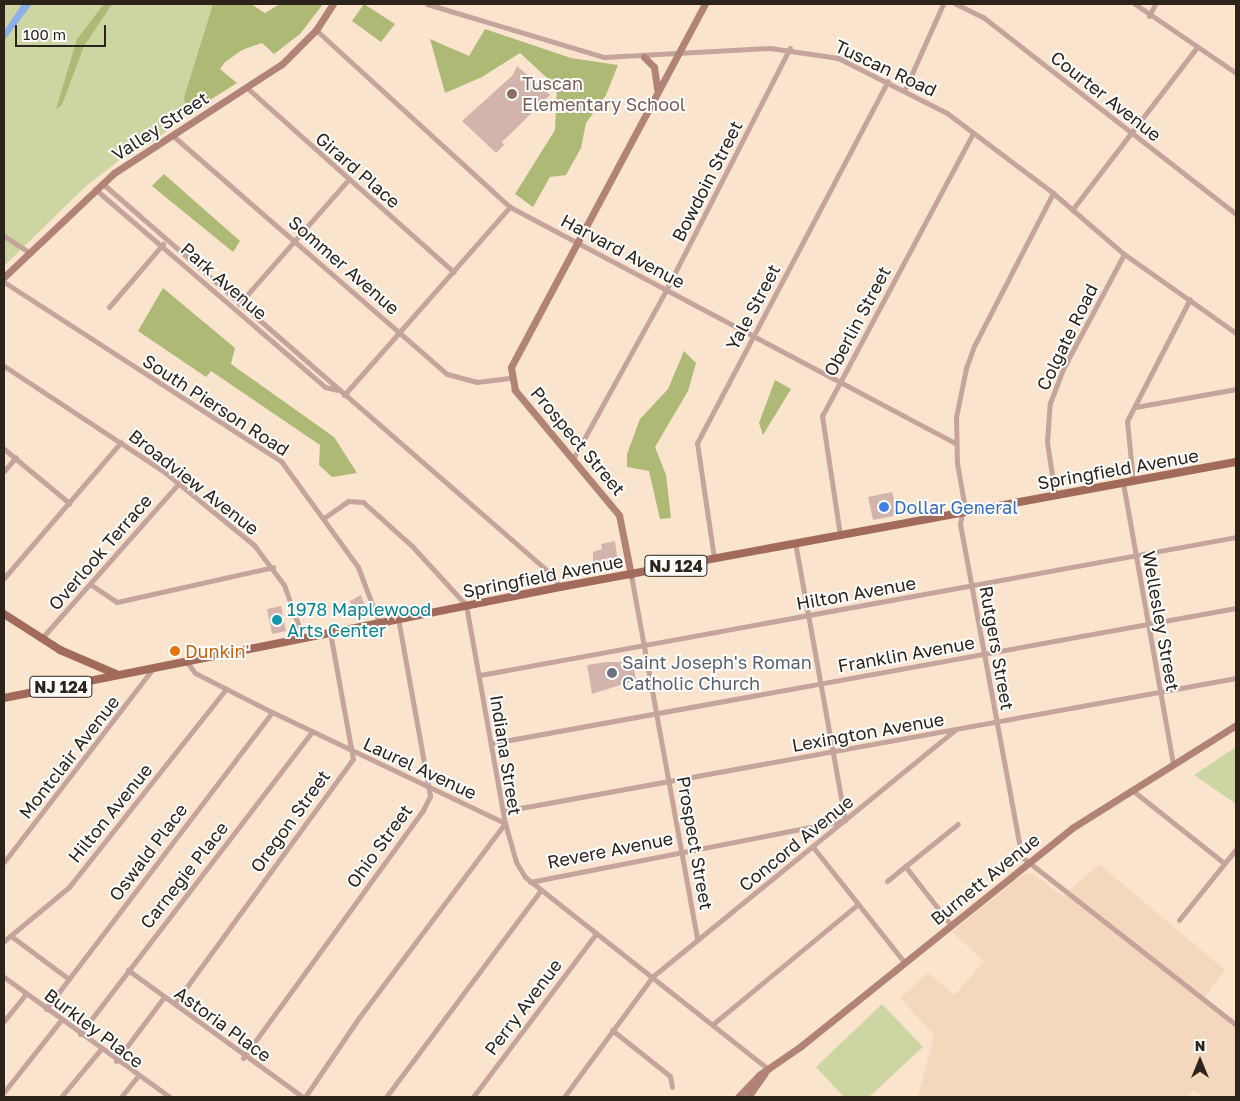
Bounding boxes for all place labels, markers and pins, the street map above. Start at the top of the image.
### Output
place label: Tuscan Elementary School [522,73,686,116]
marker: Tuscan Elementary School [506,88,518,100]
place label: Dollar General [894,496,1018,518]
marker: Dollar General [878,501,890,513]
place label: 1978 Maplewood Arts Center [287,599,431,642]
marker: 1978 Maplewood Arts Center [271,614,283,626]
place label: Dunkin' [185,640,249,662]
marker: Dunkin' [169,645,181,657]
place label: Saint Joseph's Roman Catholic Church [622,652,812,694]
marker: Saint Joseph's Roman Catholic Church [606,667,618,679]

